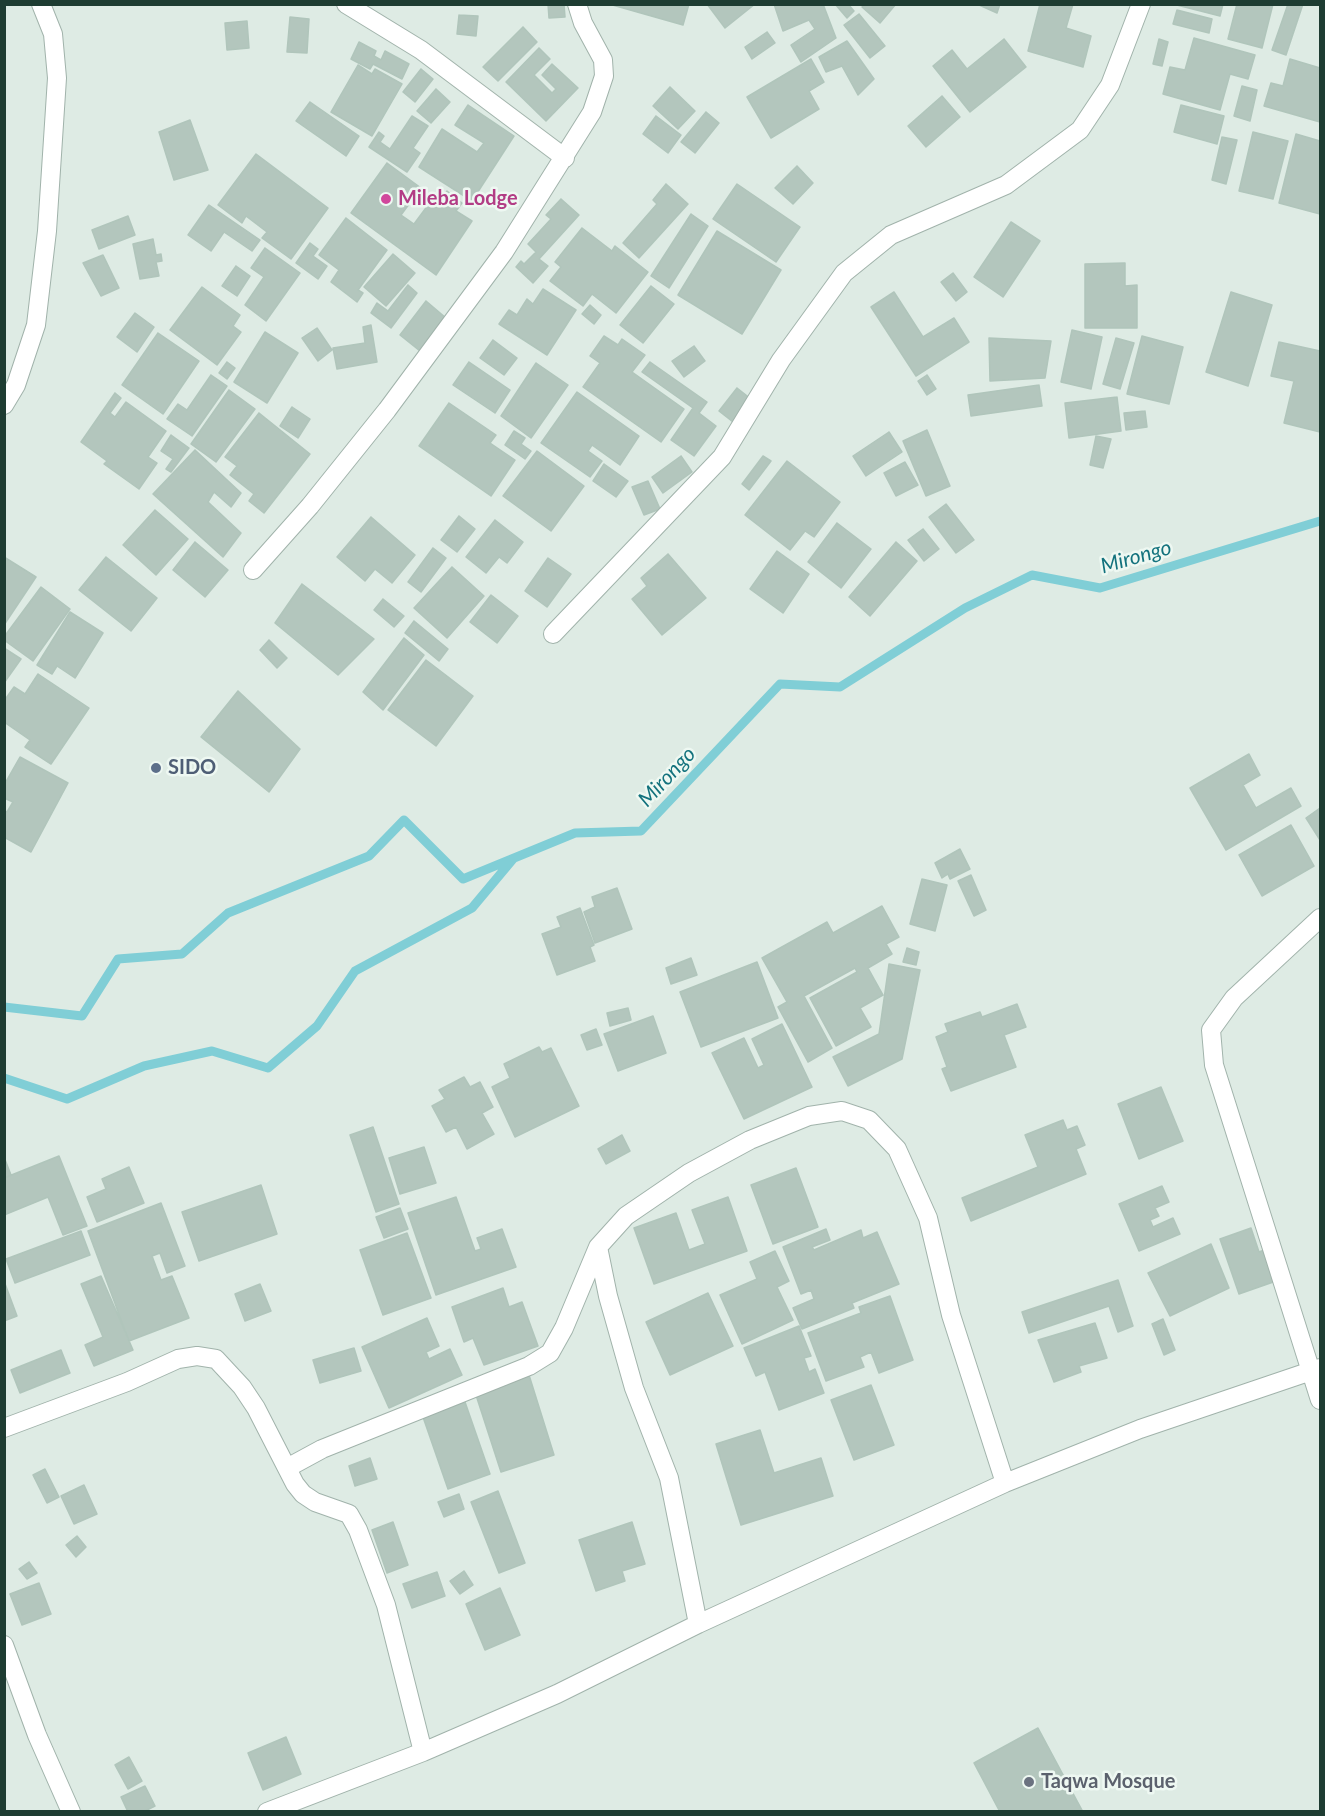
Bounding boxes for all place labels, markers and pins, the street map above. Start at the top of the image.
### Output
place label: Mileba Lodge [398,187,518,211]
marker: Mileba Lodge [379,192,393,206]
place label: SIDO [168,756,216,780]
marker: SIDO [149,761,163,775]
place label: Taqwa Mosque [1041,1770,1175,1794]
marker: Taqwa Mosque [1022,1775,1036,1789]

